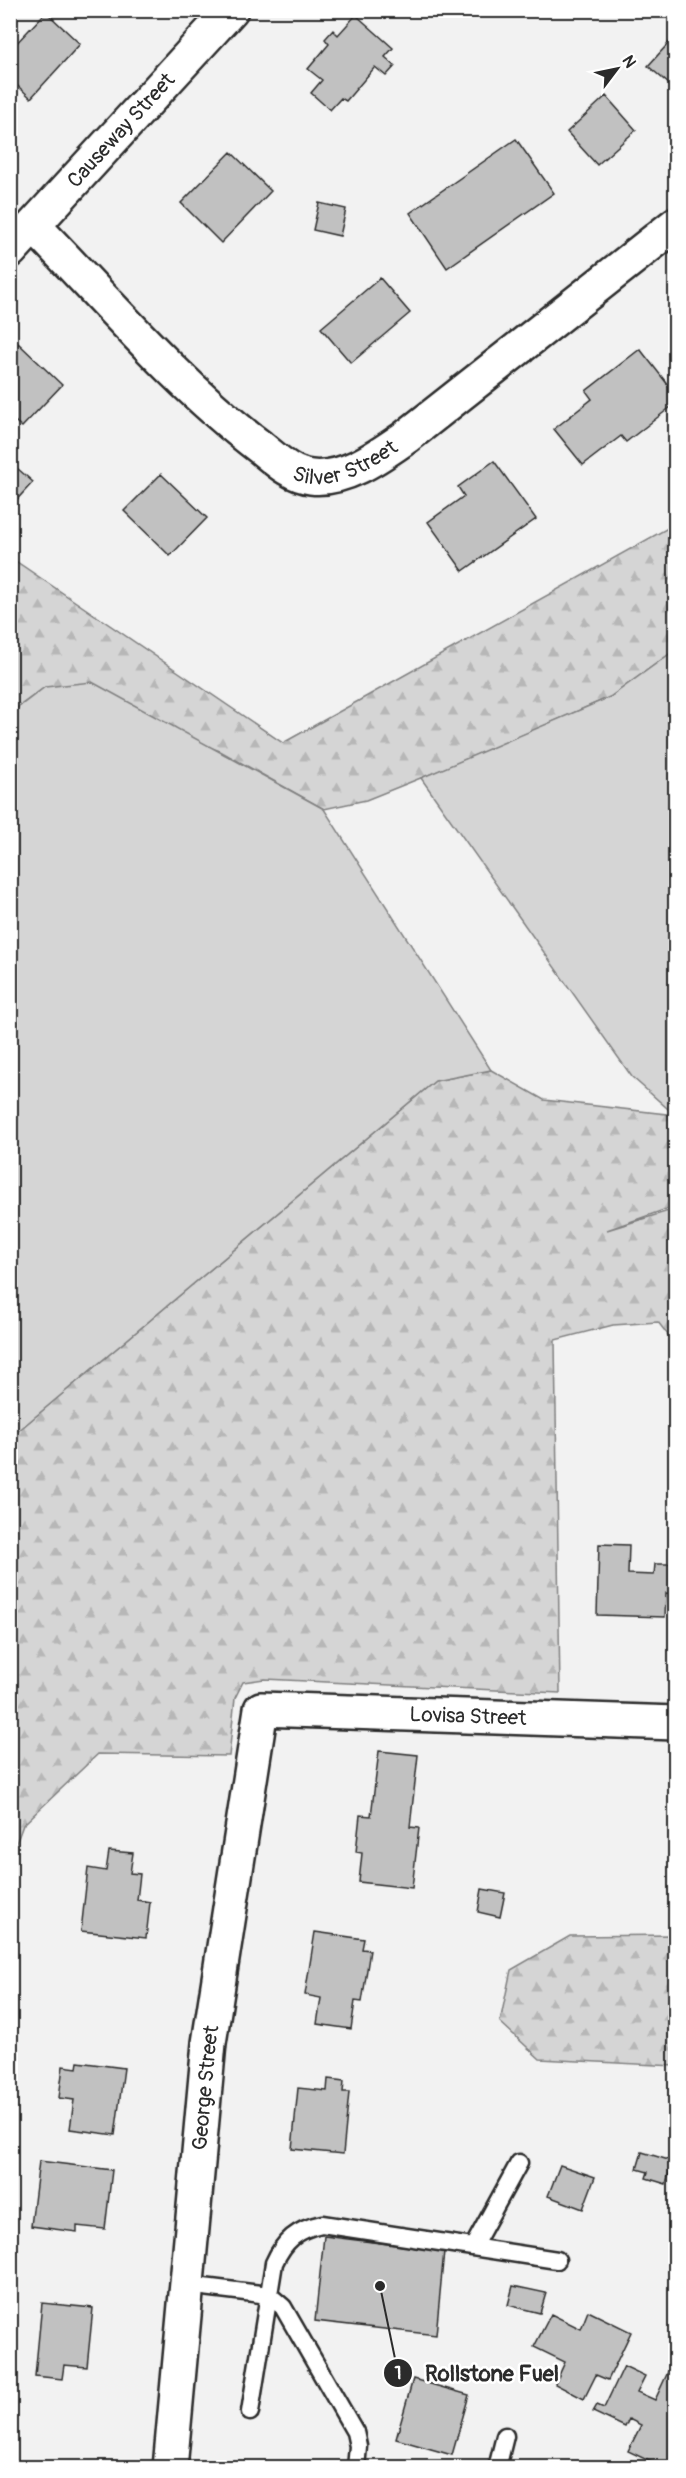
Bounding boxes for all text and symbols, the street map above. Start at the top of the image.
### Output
north arrow [587,39,647,99]
text: N [618,52,640,72]
street label: Causeway Street [62,67,181,194]
street label: Silver Street [289,434,403,491]
street label: Lovisa Street [409,1701,528,1732]
street label: George Street [186,2023,226,2151]
callout: Rollstone Fuel [383,2353,571,2393]
text: Rollstone Fuel [425,2360,559,2388]
text: 1 [394,2362,402,2385]

